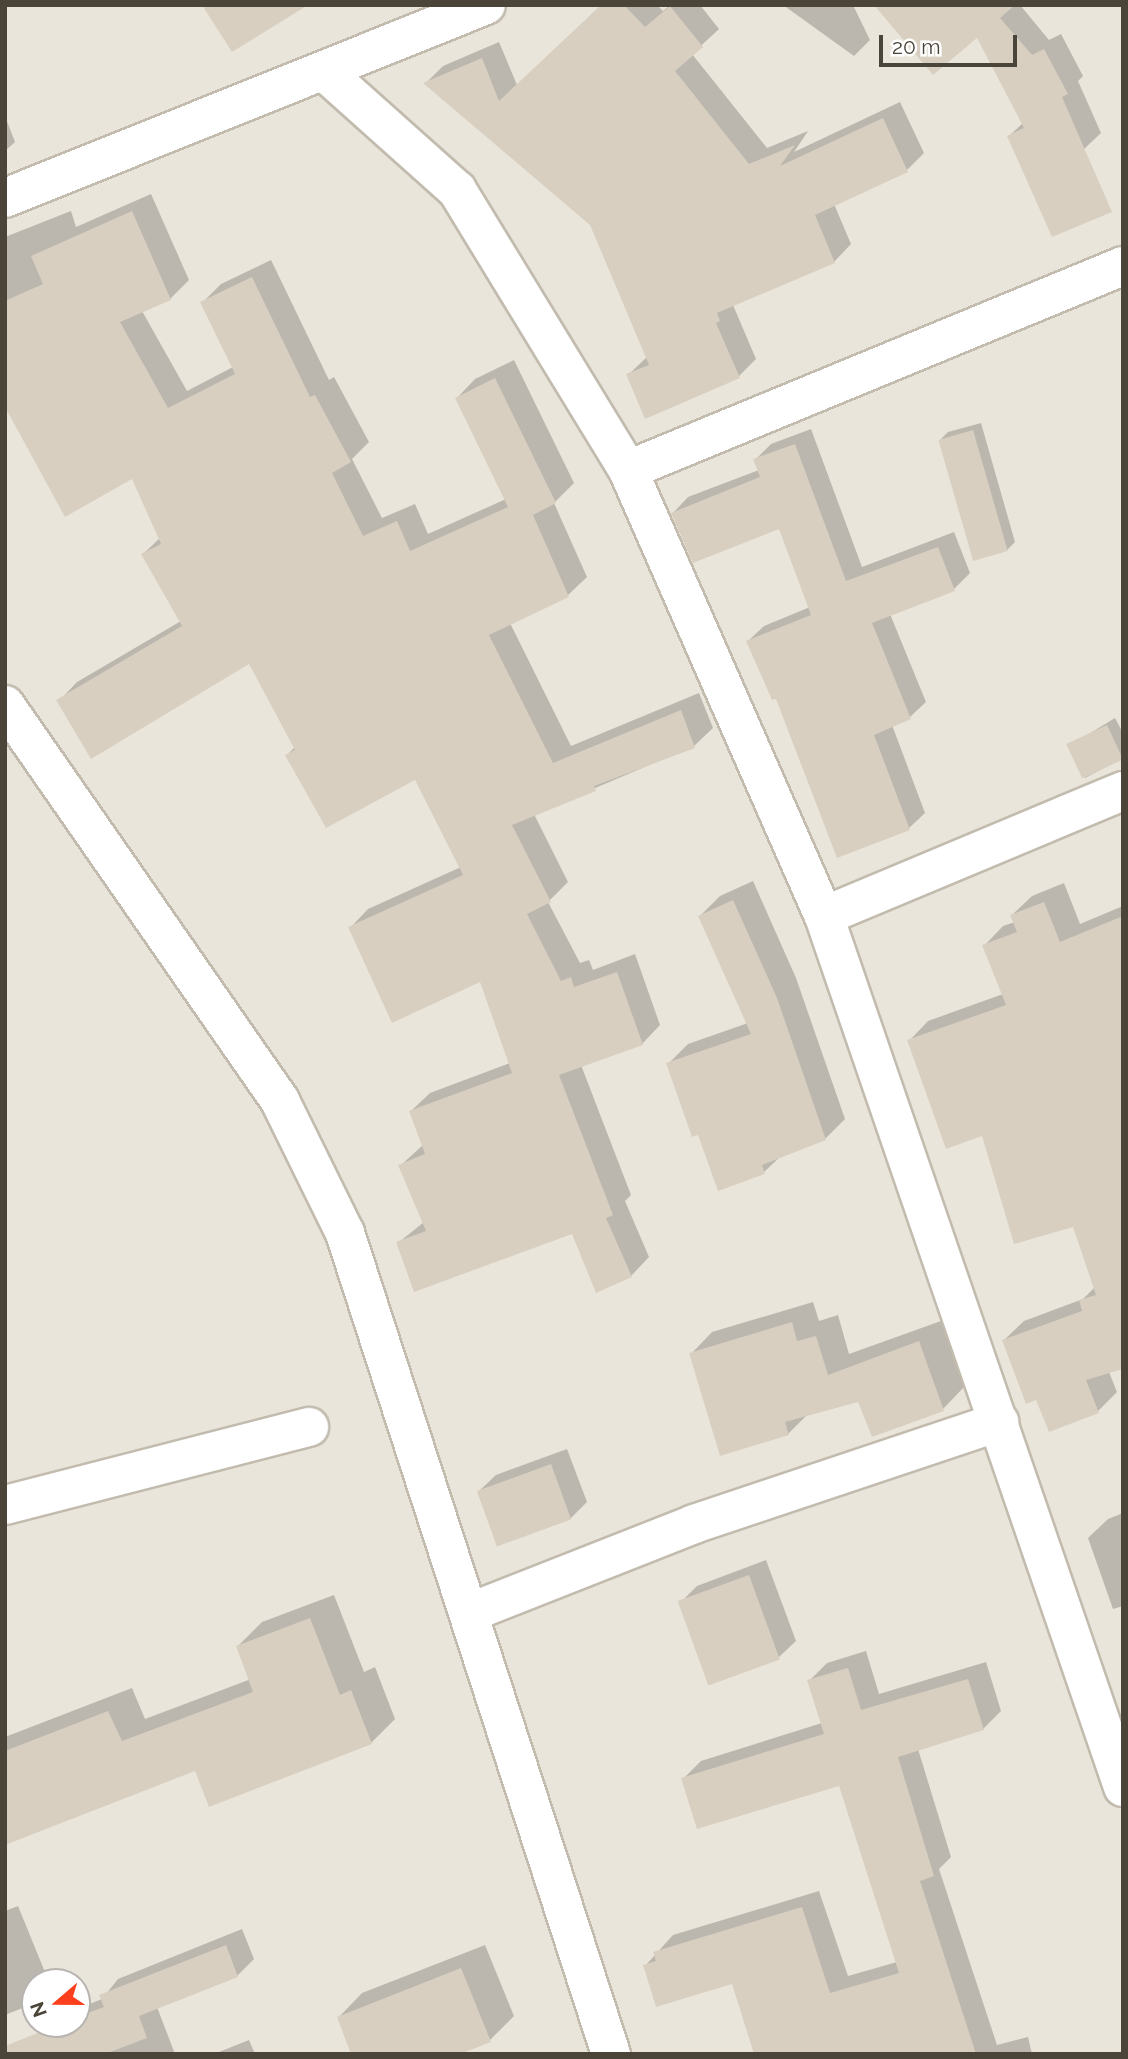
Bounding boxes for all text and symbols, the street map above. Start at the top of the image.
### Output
scale bar [883,21,1021,65]
text: 20 m [892,34,940,59]
north arrow [21,1968,91,2038]
text: N [25,1999,51,2020]

